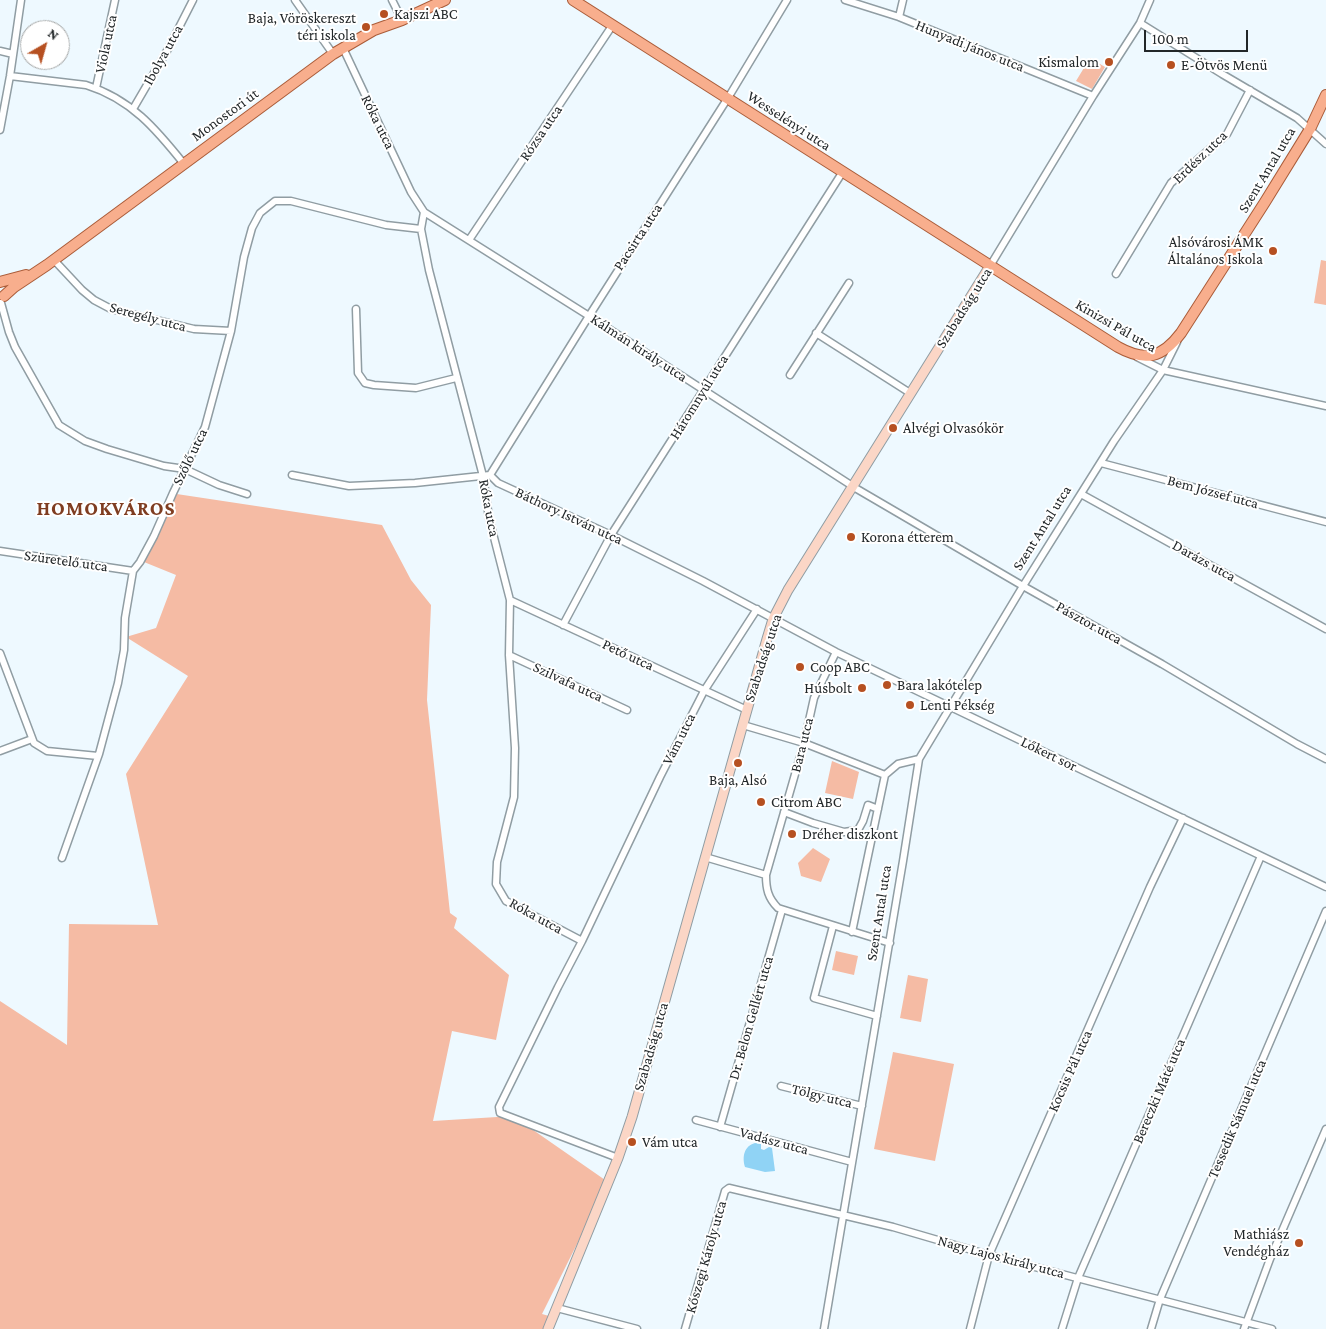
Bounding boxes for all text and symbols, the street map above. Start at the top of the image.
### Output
place label: Kajszi ABC [394,5,458,23]
marker: Kajszi ABC [378,8,390,20]
place label: Baja, Vöröskereszt téri iskola [248,9,356,44]
street label: Viola utca [91,13,121,75]
street label: Hunyadi János utca [913,16,1027,76]
north arrow [20,20,70,70]
scale bar [1146,20,1250,52]
marker: Baja, Vöröskereszt téri iskola [360,21,372,33]
street label: Ibolya utca [139,22,187,88]
text: N [45,25,62,43]
text: 100 m [1152,31,1189,47]
place label: Kismalom [1038,53,1099,71]
marker: Kismalom [1103,56,1115,68]
place label: E-Ötvös Menü [1181,56,1268,74]
marker: E-Ötvös Menü [1165,59,1177,71]
street label: Monostori út [188,85,262,145]
street label: Wesselényi utca [744,87,834,155]
street label: Róka utca [357,92,399,152]
street label: Rózsa utca [516,102,566,164]
street label: Szent Antal utca [1234,124,1300,216]
street label: Erdész utca [1169,127,1231,187]
street label: Pacsirta utca [610,200,666,274]
place label: Alsóvárosi ÁMK Általános Iskola [1168,233,1263,268]
marker: Alsóvárosi ÁMK Általános Iskola [1267,245,1279,257]
street label: Szabadság utca [932,264,996,352]
street label: Kinizsi Pál utca [1072,296,1160,356]
street label: Seregély utca [108,298,188,336]
street label: Kálmán király utca [587,310,691,386]
street label: Háromnyúl utca [666,351,732,443]
place label: Alvégi Olvasókör [903,419,1004,437]
marker: Alvégi Olvasókör [887,422,899,434]
street label: Szőlő utca [169,426,211,488]
street label: Bem József utca [1165,471,1261,513]
street label: Róka utca [475,478,503,538]
street label: Szent Antal utca [1009,482,1075,574]
street label: Báthory István utca [512,483,626,549]
district label: HOMOKVÁROS [35,497,177,521]
place label: Korona étterem [861,528,954,546]
marker: Korona étterem [845,531,857,543]
street label: Darázs utca [1169,536,1239,586]
street label: Szüretelő utca [23,546,109,576]
street label: Pásztor utca [1053,597,1125,649]
street label: Szabadság utca [740,612,786,704]
street label: Pető utca [599,635,657,675]
street label: Szilvafa utca [530,658,606,706]
place label: Coop ABC [810,658,870,676]
marker: Coop ABC [794,661,806,673]
place label: Bara lakótelep [897,676,982,694]
place label: Húsbolt [804,679,852,697]
marker: Bara lakótelep [881,679,893,691]
marker: Húsbolt [856,682,868,694]
place label: Lenti Pékség [920,696,994,714]
marker: Lenti Pékség [904,699,916,711]
street label: Vám utca [658,710,700,768]
street label: Bara utca [787,716,817,774]
street label: Lőkert sor [1018,733,1080,775]
marker: Baja, Alsó [732,757,744,769]
place label: Baja, Alsó [709,771,767,789]
place label: Citrom ABC [771,793,842,811]
marker: Citrom ABC [755,796,767,808]
place label: Dréher diszkont [802,825,898,843]
marker: Dréher diszkont [786,828,798,840]
street label: Szent Antal utca [863,864,895,962]
street label: Róka utca [506,894,566,938]
street label: Dr. Belon Gellért utca [725,954,777,1082]
street label: Szabadság utca [630,1000,672,1094]
street label: Kocsis Pál utca [1044,1027,1096,1115]
street label: Bereczki Máté utca [1129,1036,1189,1146]
street label: Tessedik Sámuel utca [1204,1057,1270,1181]
street label: Tölgy utca [790,1080,854,1112]
street label: Vadász utca [738,1123,810,1159]
place label: Vám utca [642,1133,698,1151]
marker: Vám utca [626,1136,638,1148]
street label: Kőszegi Károly utca [681,1199,731,1315]
place label: Mathiász Vendégház [1223,1225,1289,1260]
street label: Nagy Lajos király utca [936,1231,1066,1283]
marker: Mathiász Vendégház [1293,1237,1305,1249]

